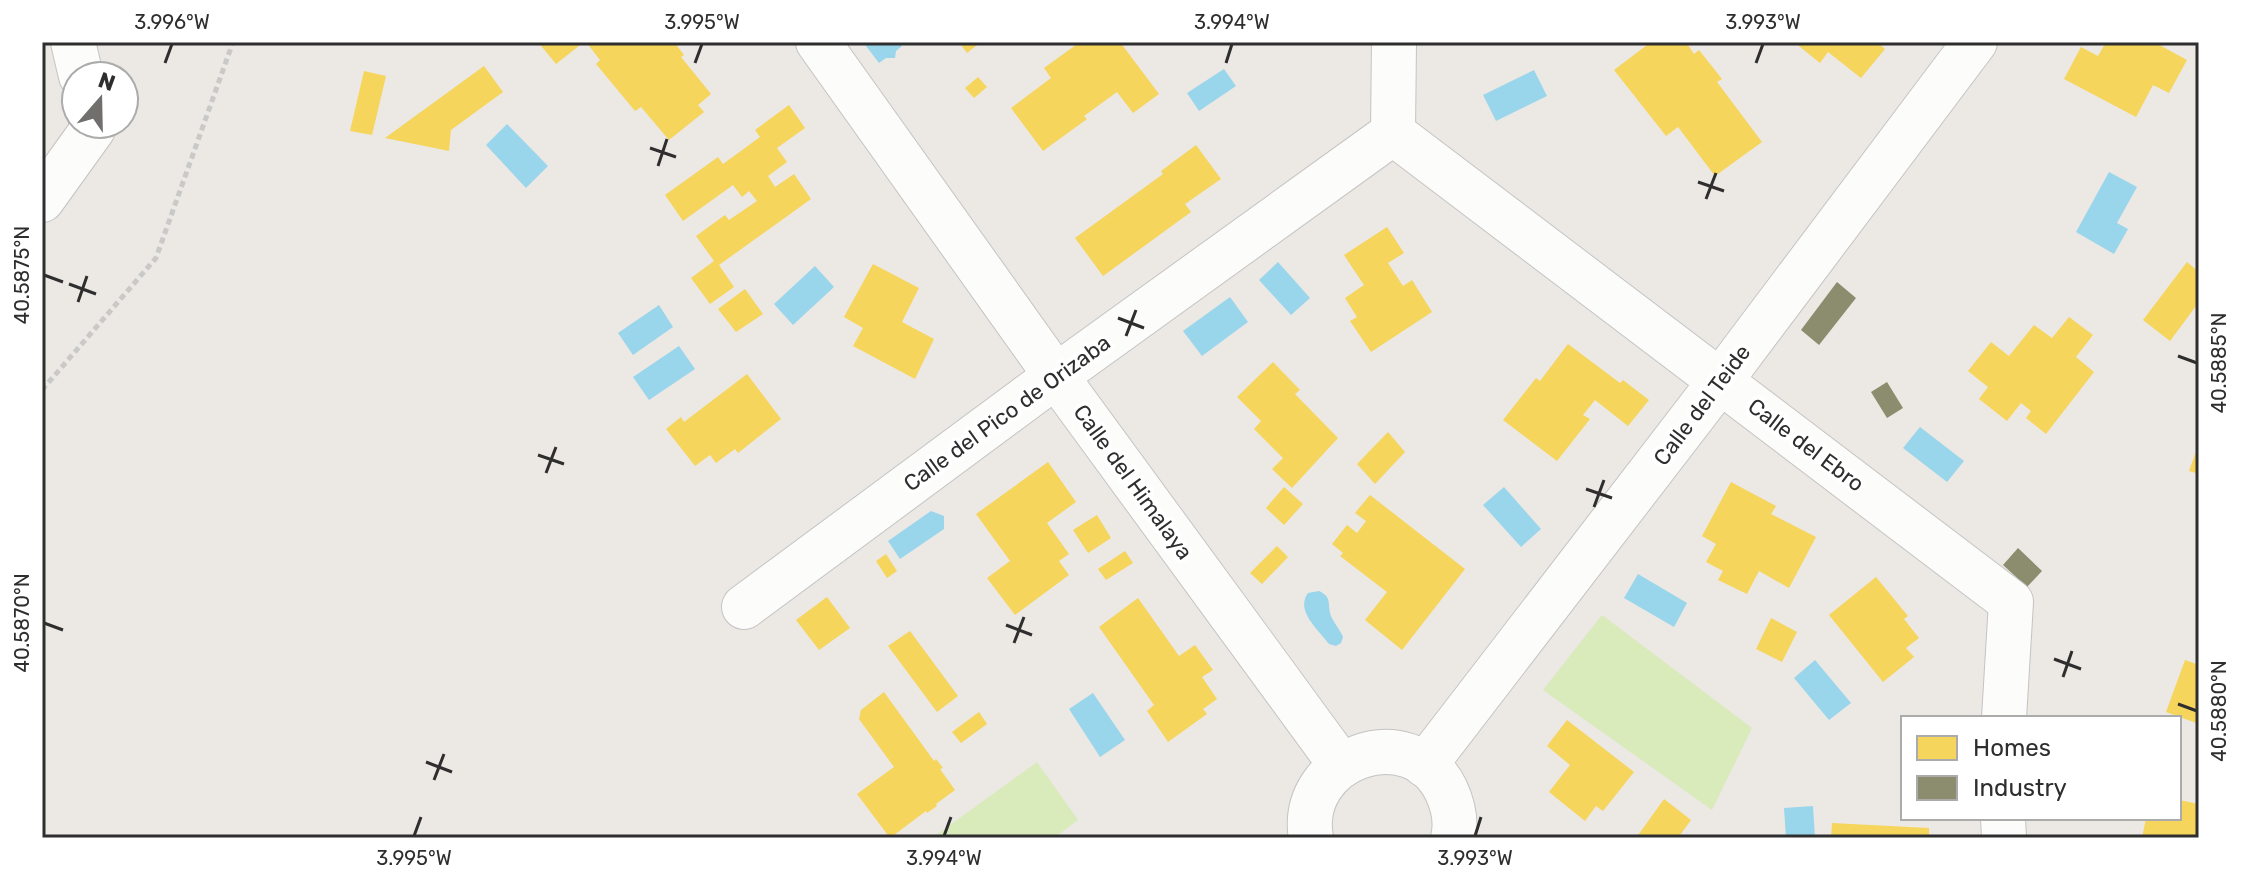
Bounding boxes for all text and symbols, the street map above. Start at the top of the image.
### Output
text: 3.996°W [134,10,210,34]
text: 3.995°W [664,10,740,34]
text: 3.994°W [1194,10,1270,34]
text: 3.993°W [1725,10,1801,34]
north arrow [60,60,140,140]
text: N [95,66,119,97]
text: 40.5875°N [10,226,34,324]
text: 40.5885°N [2207,313,2231,413]
street label: Calle del Pico de Orizaba [898,329,1116,497]
street label: Calle del Teide [1648,339,1756,471]
street label: Calle del Ebro [1743,393,1869,497]
street label: Calle del Himalaya [1068,399,1198,565]
text: 40.5870°N [10,573,34,673]
text: 40.5880°N [2207,660,2231,762]
legend [1901,716,2181,820]
text: Homes [1973,734,2051,762]
text: Industry [1973,774,2067,802]
text: 3.995°W [376,846,452,870]
text: 3.994°W [906,846,982,870]
text: 3.993°W [1437,846,1513,870]

